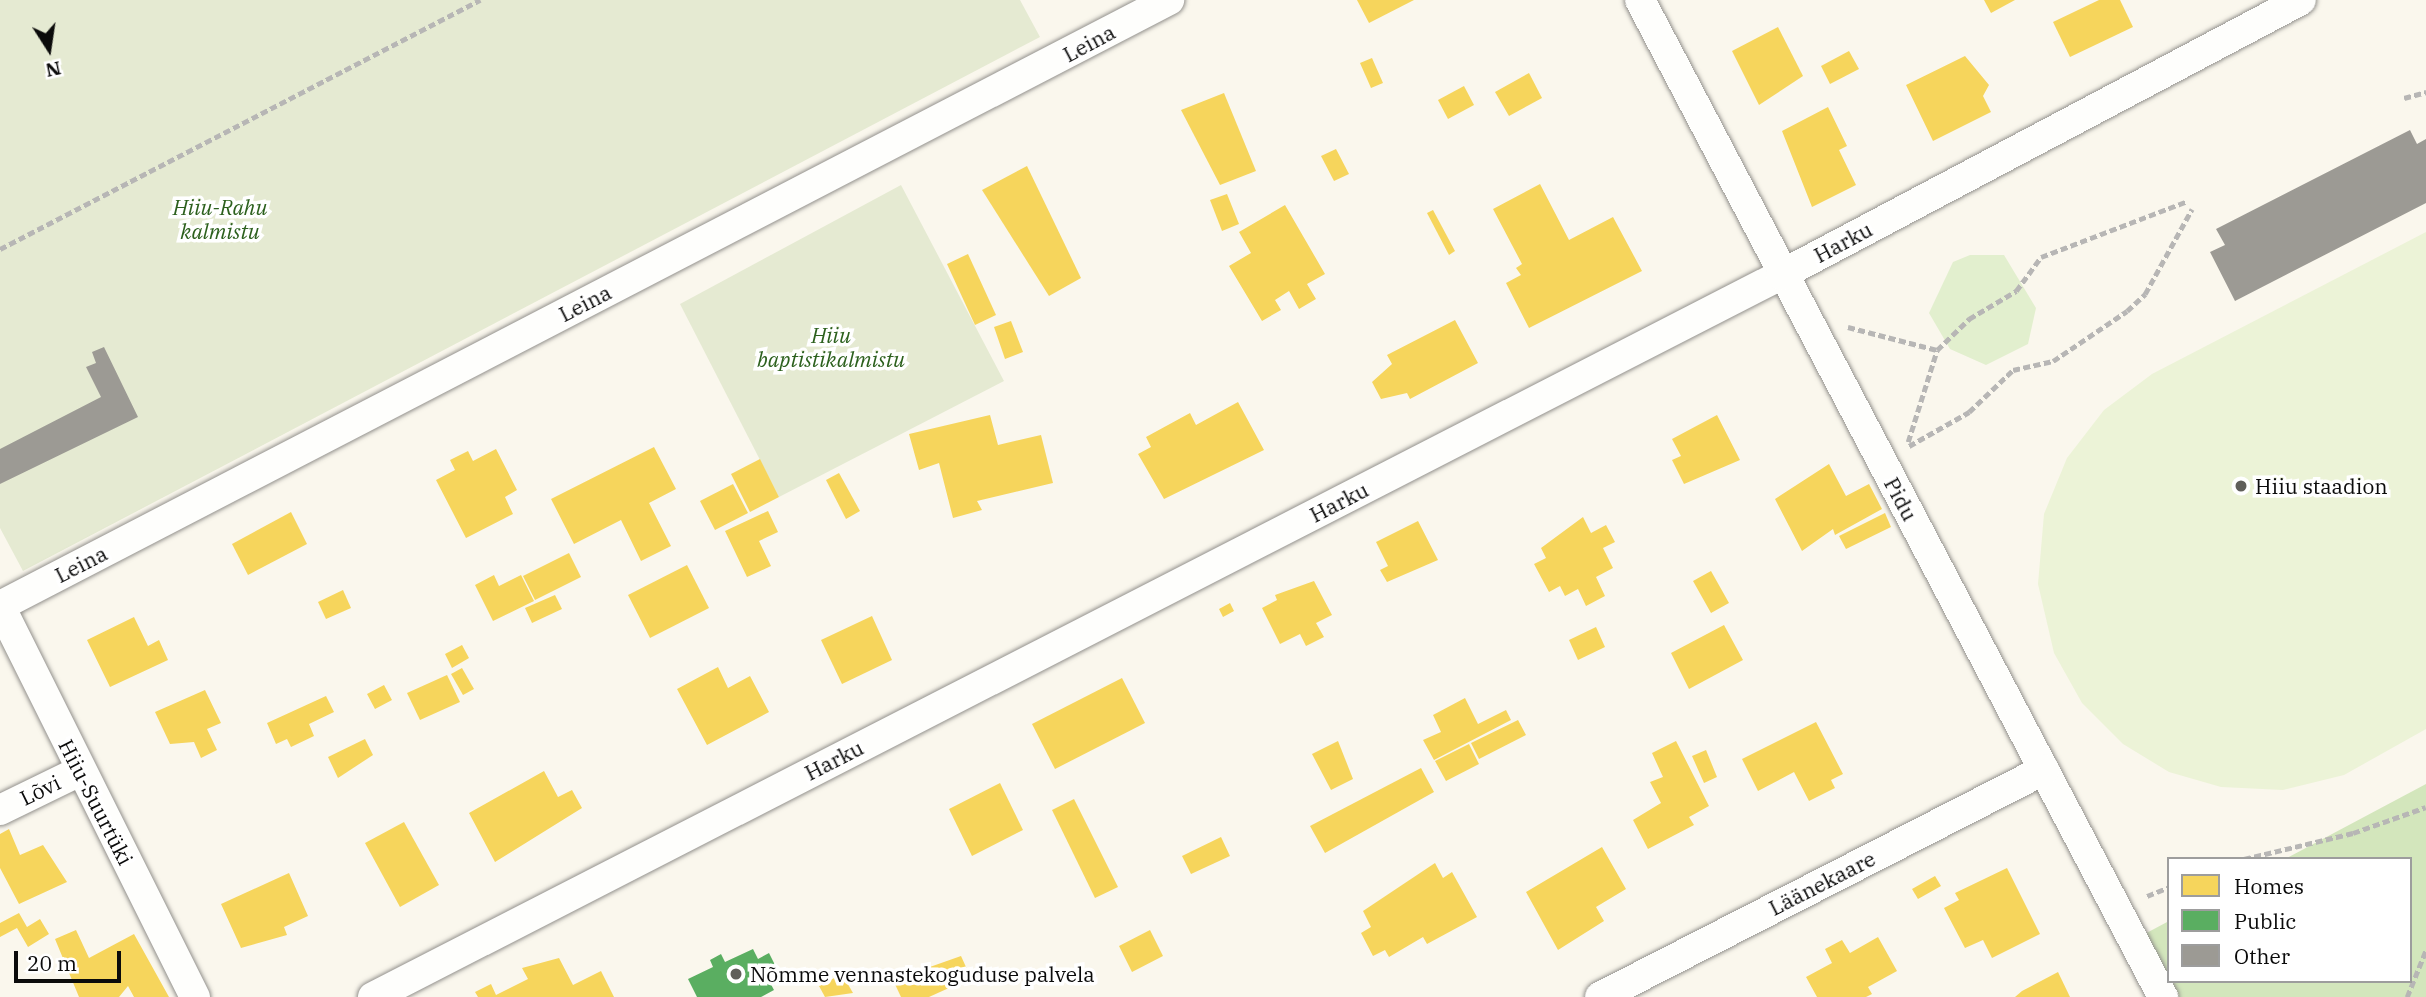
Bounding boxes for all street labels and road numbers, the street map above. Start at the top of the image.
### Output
street label: Leina [1059,19,1119,67]
street label: Harku [1810,216,1876,268]
street label: Leina [555,279,615,327]
street label: Pidu [1879,473,1923,525]
street label: Harku [1306,477,1372,527]
street label: Leina [51,540,111,588]
street label: Hiiu-Suurtüki [54,735,138,869]
street label: Harku [801,735,867,785]
street label: Lõvi [16,769,64,811]
street label: Läänekaare [1765,845,1879,921]

